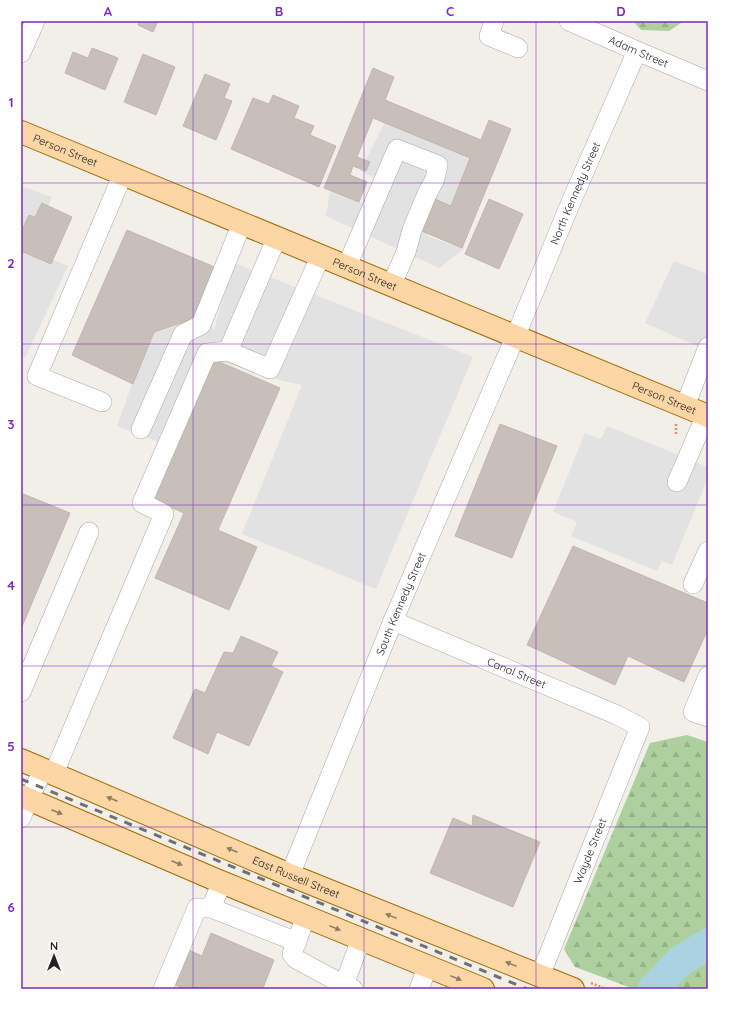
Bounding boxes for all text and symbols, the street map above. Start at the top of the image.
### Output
text: A [104,3,113,19]
text: B [275,3,283,19]
text: C [446,3,454,19]
text: D [616,3,626,19]
street label: Adam Street [607,32,671,71]
text: 1 [8,94,14,110]
street label: Person Street [31,131,100,170]
street label: North Kennedy Street [547,140,603,247]
text: 2 [7,255,15,271]
street label: Person Street [331,255,399,294]
street label: Person Street [630,378,699,417]
text: 3 [8,416,15,432]
street label: South Kennedy Street [373,550,429,657]
text: 4 [7,577,15,593]
street label: Canal Street [485,654,548,692]
text: 5 [7,738,15,754]
one-way arrow [106,795,118,801]
one-way arrow [51,809,63,815]
street label: Wayde Street [571,816,610,886]
one-way arrow [226,847,237,853]
street label: East Russell Street [250,853,342,901]
one-way arrow [171,860,183,866]
text: 6 [7,899,15,915]
one-way arrow [384,912,396,918]
one-way arrow [330,926,342,932]
north arrow [34,936,74,976]
text: N [50,939,58,953]
one-way arrow [506,961,517,967]
one-way arrow [450,975,462,981]

